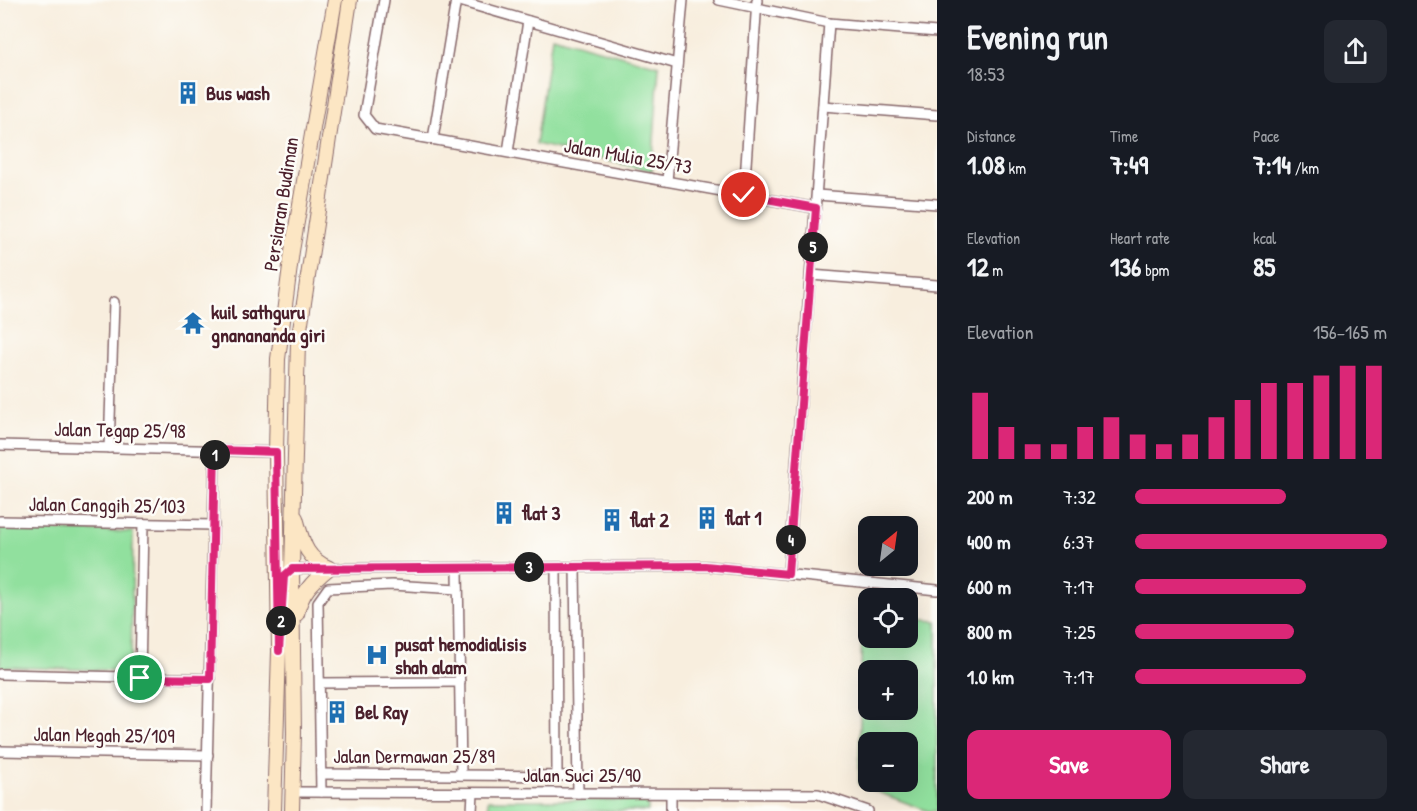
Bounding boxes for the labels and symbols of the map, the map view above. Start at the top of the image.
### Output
place label: Bus wash [206,79,270,106]
building icon: Bus wash [175,80,201,106]
street label: Jalan Mulia 25/73 [562,131,694,180]
street label: Persiaran Budiman [257,135,304,273]
pin [718,169,769,220]
pin: 5 [798,232,828,262]
place label: kuil sathguru gnanananda giri [211,298,325,349]
temple icon: kuil sathguru gnanananda giri [180,310,206,336]
street label: Jalan Tegap 25/98 [54,415,186,444]
pin: 1 [200,440,230,470]
street label: Jalan Canggih 25/103 [28,490,186,519]
place label: flat 3 [521,499,561,526]
building icon: flat 3 [491,500,517,526]
place label: flat 1 [724,504,762,531]
building icon: flat 1 [694,505,720,531]
place label: flat 2 [629,506,670,533]
building icon: flat 2 [599,507,625,533]
north arrow [858,516,918,576]
pin: 4 [776,525,806,555]
pin: 3 [514,552,544,582]
pin: 2 [266,606,296,636]
place label: pusat hemodialisis shah alam [395,630,527,680]
hospital icon: pusat hemodialisis shah alam [364,642,390,668]
pin [114,652,165,703]
place label: Bel Ray [355,698,409,726]
building icon: Bel Ray [324,699,350,725]
street label: Jalan Megah 25/109 [33,720,175,749]
street label: Jalan Dermawan 25/89 [333,742,495,769]
street label: Jalan Suci 25/90 [523,761,641,788]

